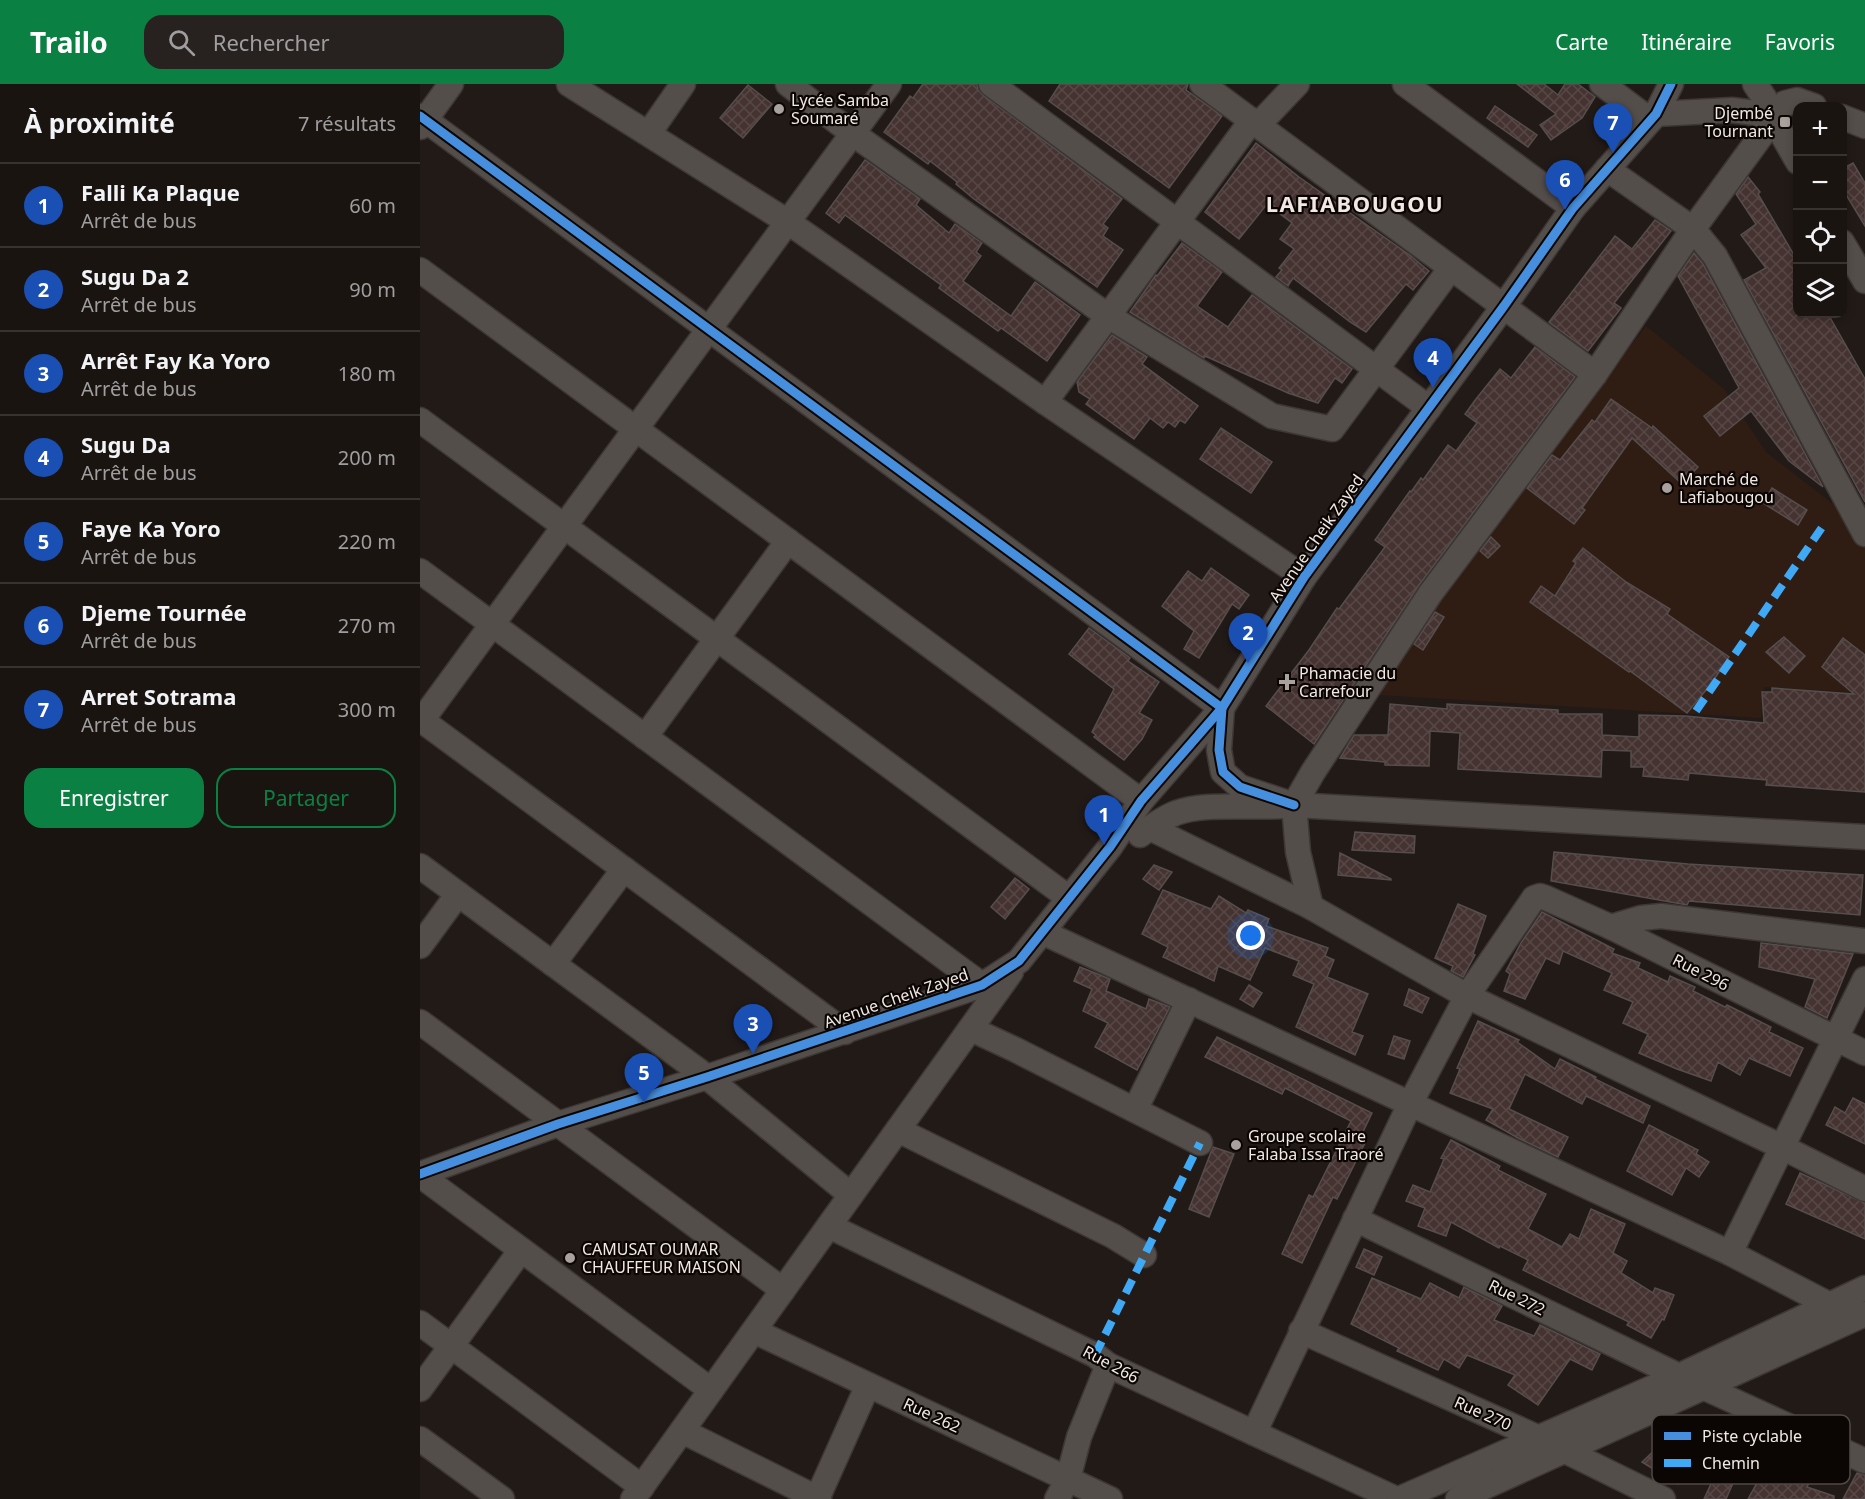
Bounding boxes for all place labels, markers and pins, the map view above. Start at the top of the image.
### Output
place label: Lycée Samba Soumaré [791,89,889,129]
marker: Lycée Samba Soumaré [772,102,786,116]
place label: Djembé Tournant [1705,102,1773,142]
pin: 7 [1594,104,1632,153]
marker: Djembé Tournant [1778,115,1792,129]
pin: 6 [1546,160,1584,210]
pin: 4 [1414,338,1452,388]
place label: Marché de Lafiabougou [1679,468,1774,508]
marker: Marché de Lafiabougou [1660,481,1674,495]
pin: 2 [1228,614,1268,663]
place label: Phamacie du Carrefour [1299,662,1396,702]
marker: Phamacie du Carrefour [1280,675,1294,689]
pin: 1 [1084,796,1124,845]
pin: 3 [734,1004,772,1054]
pin: 5 [624,1054,664,1103]
place label: Groupe scolaire Falaba Issa Traoré [1248,1125,1384,1165]
marker: Groupe scolaire Falaba Issa Traoré [1229,1138,1243,1152]
place label: CAMUSAT OUMAR CHAUFFEUR MAISON [582,1238,741,1278]
marker: CAMUSAT OUMAR CHAUFFEUR MAISON [563,1251,577,1265]

